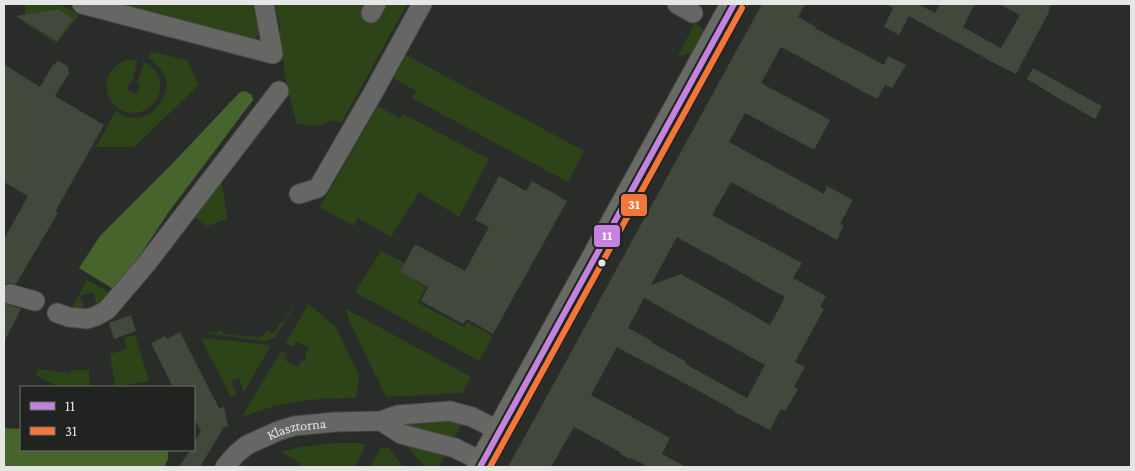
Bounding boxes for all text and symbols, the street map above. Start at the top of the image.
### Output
line badge: 31 [620,193,648,217]
text: 31 [628,196,640,212]
line badge: 11 [593,224,621,248]
text: 11 [602,227,612,243]
unlabelled marker [597,258,607,268]
legend [20,386,195,451]
text: 11 [65,398,75,414]
street label: Klasztorna [264,415,327,443]
text: 31 [65,423,77,439]

